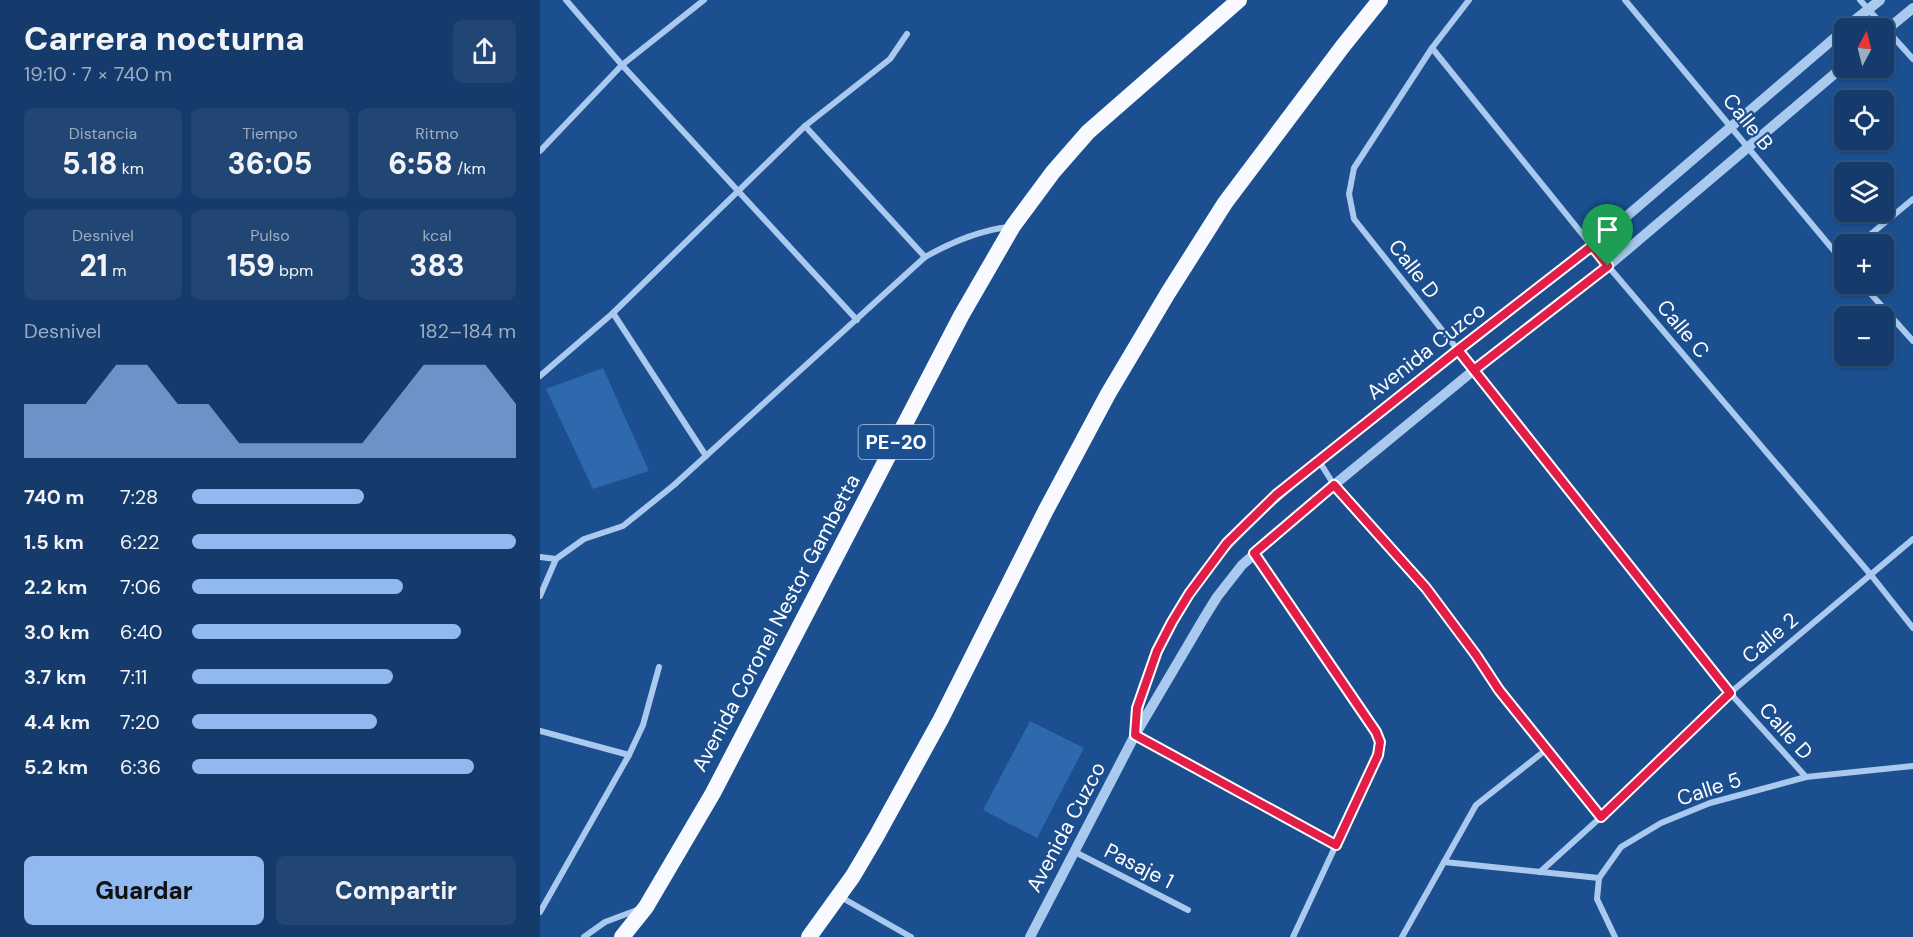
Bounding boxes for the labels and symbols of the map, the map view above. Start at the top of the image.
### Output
north arrow [1834,18,1894,78]
street label: Calle B [1716,88,1780,156]
pin [1582,204,1633,266]
street label: Calle D [1382,234,1446,304]
street label: Calle C [1650,294,1716,364]
street label: Avenida Cuzco [1361,296,1491,406]
road number: PE-20 [858,425,934,459]
street label: Avenida Coronel Nestor Gambetta [685,469,867,777]
street label: Calle 2 [1736,606,1804,670]
street label: Calle D [1753,696,1819,766]
street label: Avenida Cuzco [1020,757,1112,897]
street label: Calle 5 [1673,765,1745,813]
street label: Pasaje 1 [1100,837,1178,895]

